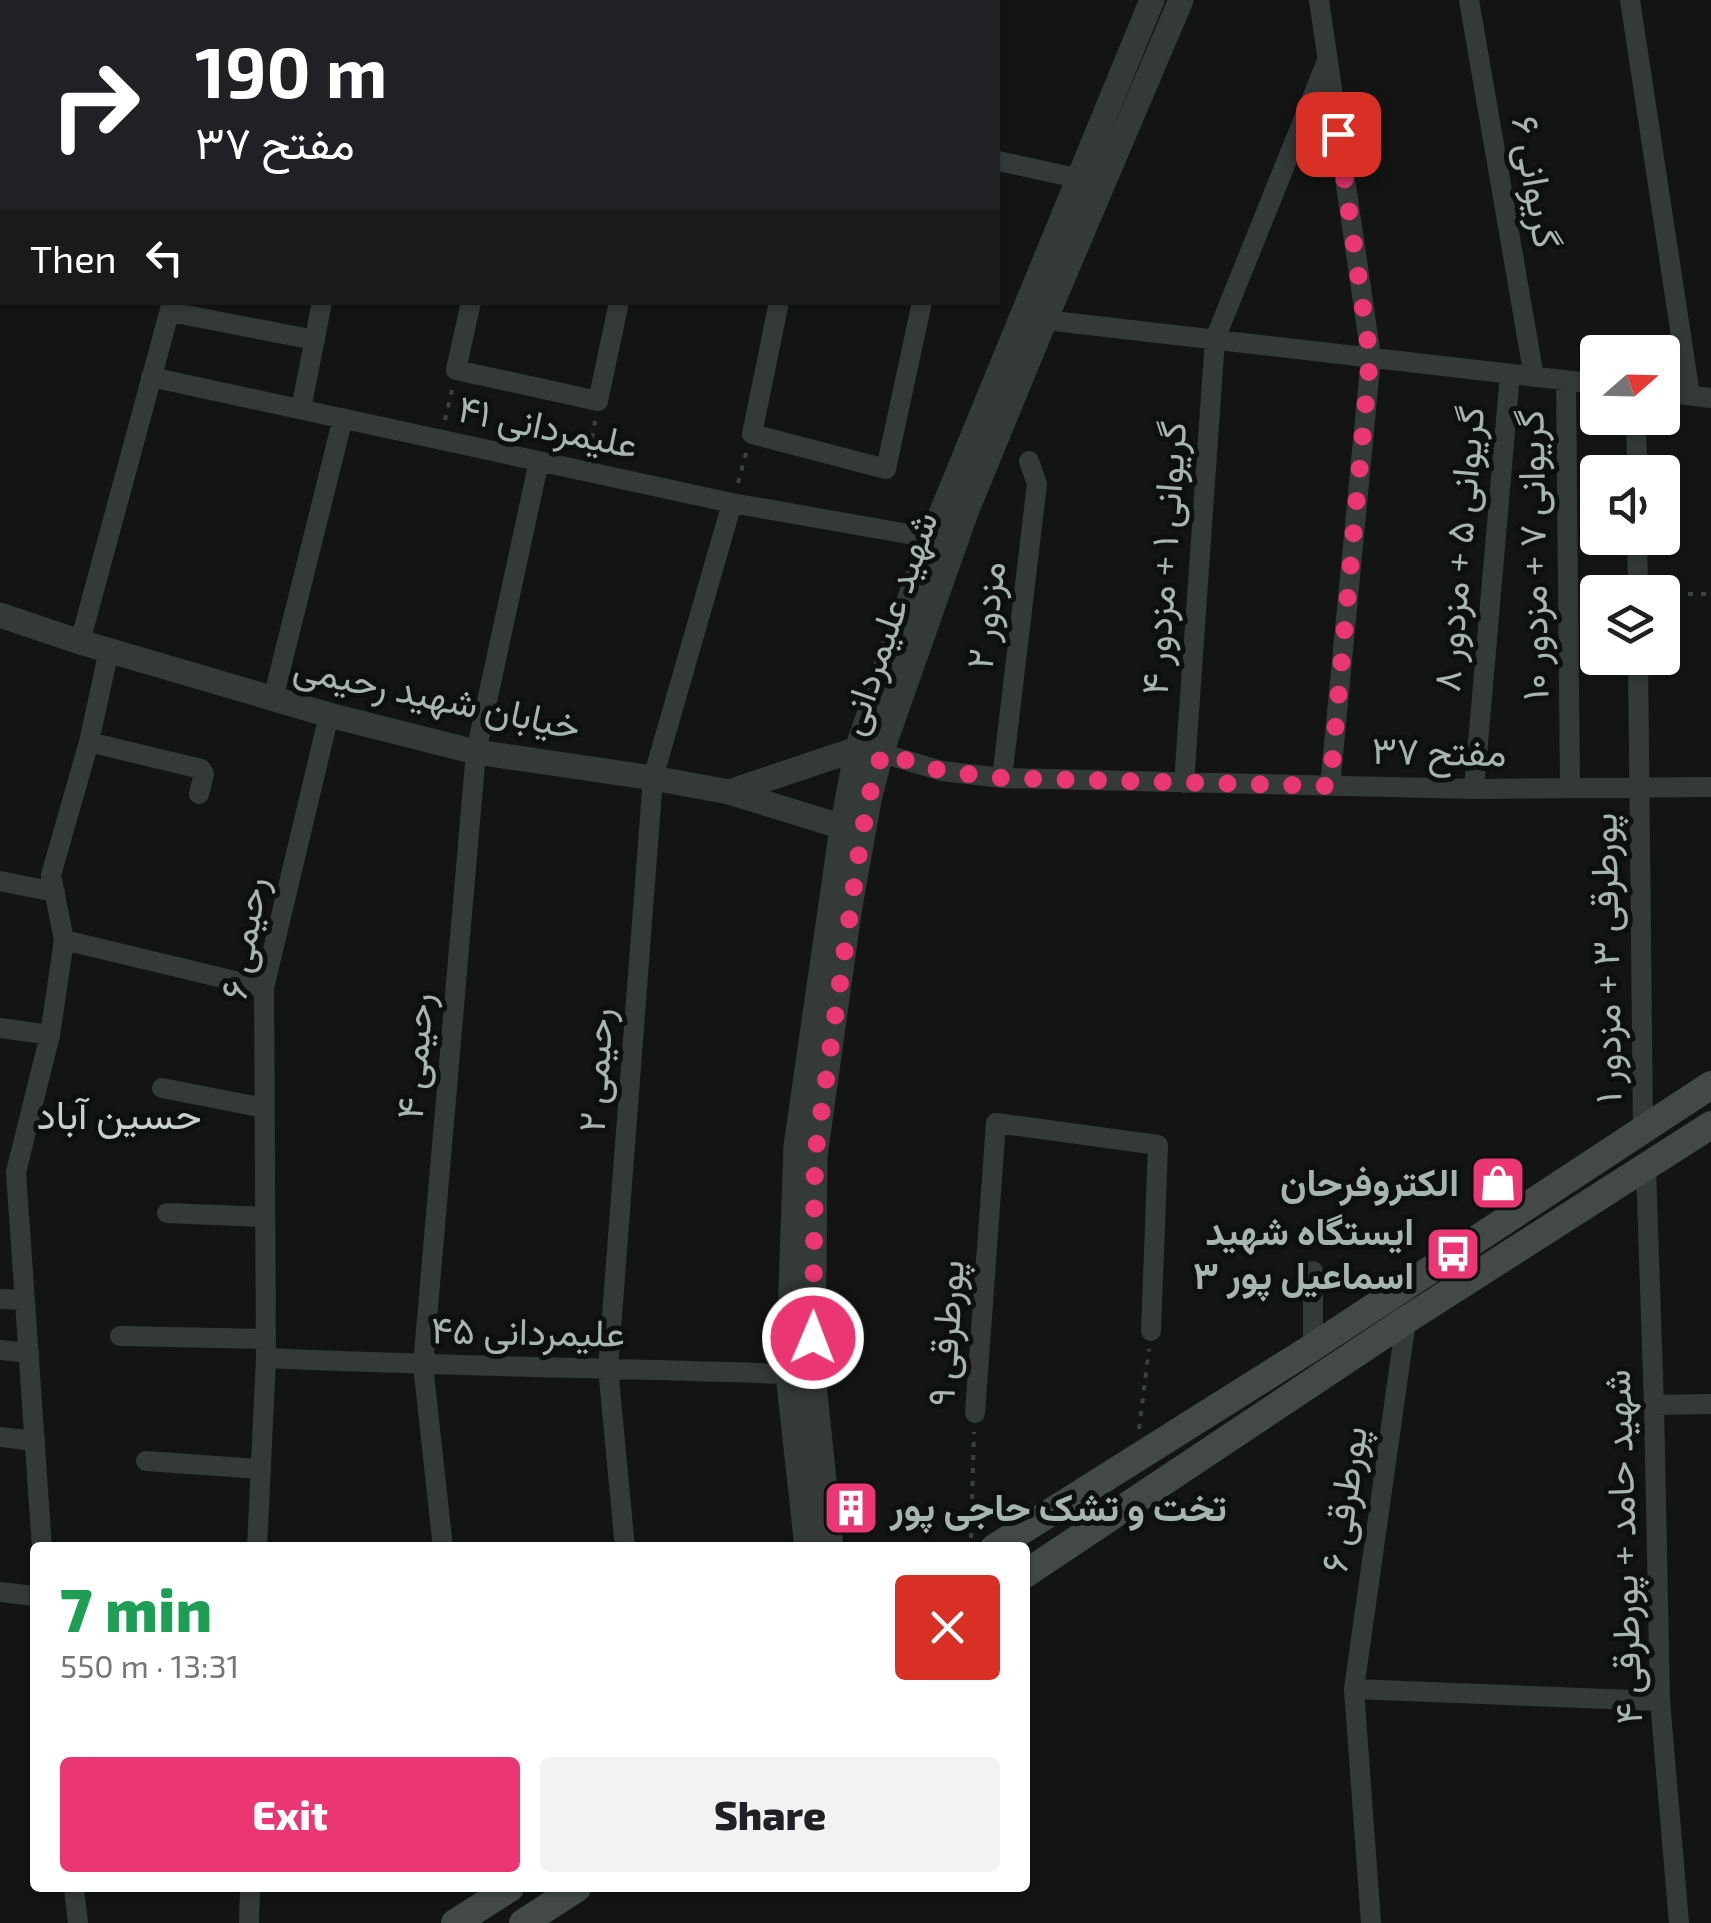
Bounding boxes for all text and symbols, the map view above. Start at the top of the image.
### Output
text: 190 m [195,28,388,112]
icon: right [30,40,160,170]
pin [1296,92,1381,177]
icon: arrive [1311,107,1366,162]
street label: گریوانی ۶ [1502,112,1572,252]
text: مفتح ۳۷ [195,114,355,168]
icon: left [137,230,192,285]
text: Then [30,235,117,281]
north arrow [1580,335,1680,435]
map controls [1580,335,1680,675]
street label: علیمردانی ۴۱ [454,384,643,469]
street label: گریوانی ۵ + مزدور ۸ [1422,404,1494,694]
street label: گریوانی ۷ + مزدور ۱۰ [1505,409,1559,701]
street label: گریوانی ۱ + مزدور ۴ [1129,419,1197,696]
button: sound [1580,455,1680,555]
street label: شهید علیمردانی [826,505,948,741]
street label: مزدور ۲ [955,558,1015,672]
button: layers [1580,575,1680,675]
street label: خیابان شهید رحیمی [289,642,585,750]
street label: مفتح ۳۷ [1371,726,1507,779]
street label: پورطرقی ۳ + مزدور ۱ [1578,812,1635,1104]
street label: رحیمی ۶ [209,873,277,1003]
street label: رحیمی ۴ [385,991,443,1121]
street label: رحیمی ۲ [567,1006,623,1134]
district label: حسین آباد [37,1089,201,1139]
shop icon: الکتروفرحان [1468,1153,1528,1213]
place label: الکتروفرحان [1280,1158,1459,1207]
place label: ایستگاه شهید اسماعیل پور ۳ [1193,1207,1414,1302]
bus stop icon: ایستگاه شهید اسماعیل پور ۳ [1423,1224,1483,1284]
street label: پورطرقی ۹ [916,1258,977,1408]
position arrow [761,1286,865,1390]
street label: علیمردانی ۴۵ [430,1305,626,1357]
street label: شهید حامد + پورطرقی ۴ [1592,1369,1655,1725]
street label: پورطرقی ۶ [1309,1423,1380,1575]
building icon: تخت و تشک حاجی پور [821,1478,881,1538]
place label: تخت و تشک حاجی پور [889,1483,1227,1534]
text: 7 min [60,1572,212,1644]
button: close [895,1575,1000,1680]
text: 550 m · 13:31 [60,1646,239,1684]
button: Exit [60,1757,520,1872]
button: Share [540,1757,1000,1872]

